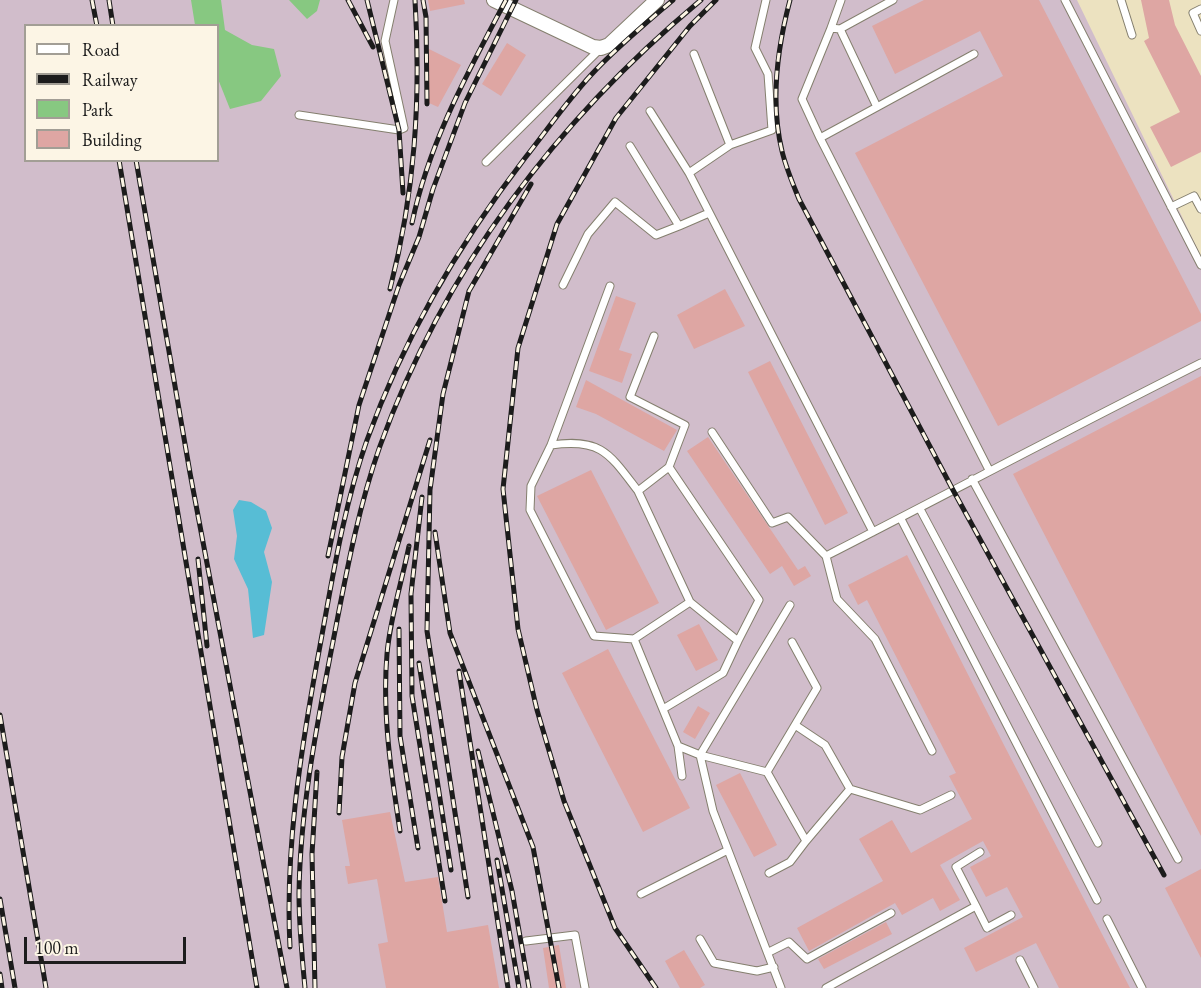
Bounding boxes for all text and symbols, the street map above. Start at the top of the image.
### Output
legend [24,24,219,162]
text: Road [82,38,120,61]
text: Railway [82,68,138,91]
text: Park [82,98,113,121]
text: Building [82,128,142,151]
scale bar [27,925,189,963]
text: 100 m [35,936,79,959]

